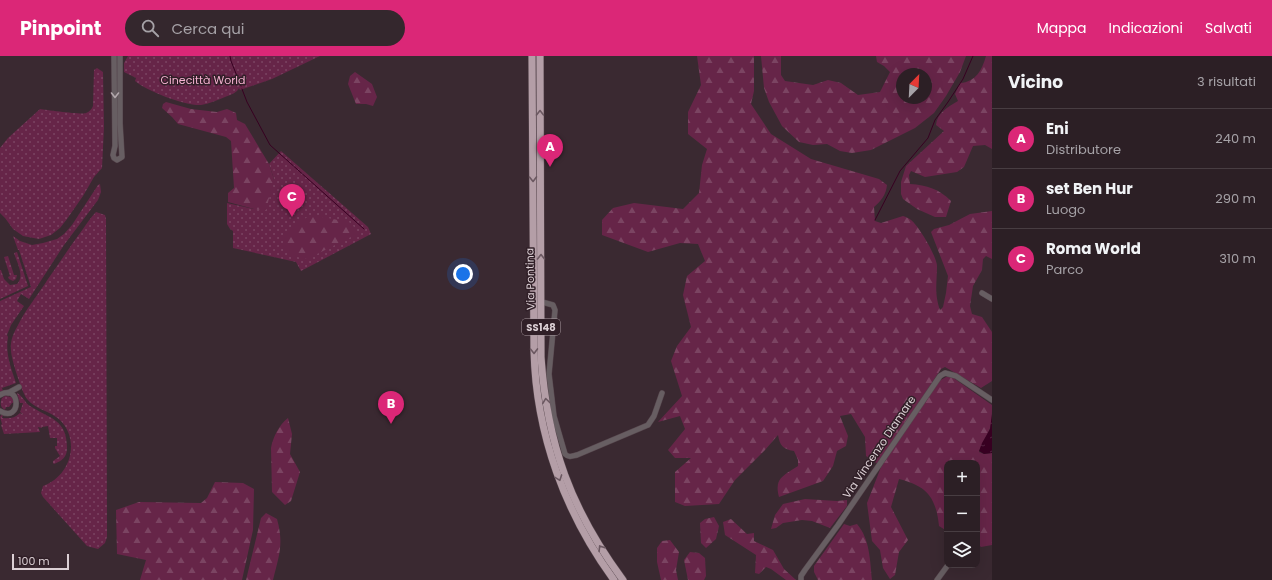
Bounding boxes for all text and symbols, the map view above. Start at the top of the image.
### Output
search box [125,10,405,46]
text: Pinpoint [20,15,101,42]
icon: search [139,17,161,39]
text: Cerca qui [171,18,245,39]
text: Mappa [1037,18,1087,38]
text: Indicazioni [1109,18,1183,38]
text: Salvati [1205,18,1252,38]
north arrow [896,68,932,104]
text: Vicino [1008,70,1063,94]
park label: Cinecittà World [161,72,245,88]
text: 3 risultati [1197,72,1256,91]
one-way arrow [111,92,119,98]
one-way arrow [536,110,544,116]
text: Eni [1046,118,1069,139]
text: A [1016,129,1026,148]
text: 240 m [1215,129,1256,148]
pin: A [537,134,563,167]
text: Distributore [1046,140,1121,159]
one-way arrow [529,176,537,182]
text: set Ben Hur [1046,178,1133,199]
pin: C [279,184,305,217]
text: B [1017,189,1025,208]
text: 290 m [1215,189,1256,208]
text: Luogo [1046,200,1085,219]
text: Roma World [1046,238,1141,259]
street label: Via Pontina [521,248,539,310]
text: C [1016,249,1026,268]
text: 310 m [1219,249,1256,268]
one-way arrow [537,254,545,260]
text: Parco [1046,260,1083,279]
your location [453,264,473,284]
road number: SS148 [522,319,560,335]
one-way arrow [530,348,538,354]
pin: B [378,391,404,424]
street label: Via Vincenzo Diamare [839,392,920,502]
one-way arrow [542,398,550,404]
map controls [944,460,980,568]
button: + [944,460,980,496]
one-way arrow [554,474,562,481]
button: − [944,496,980,532]
button: layers [944,532,980,568]
one-way arrow [598,545,605,552]
scale bar [12,552,69,571]
text: 100 m [18,553,50,569]

